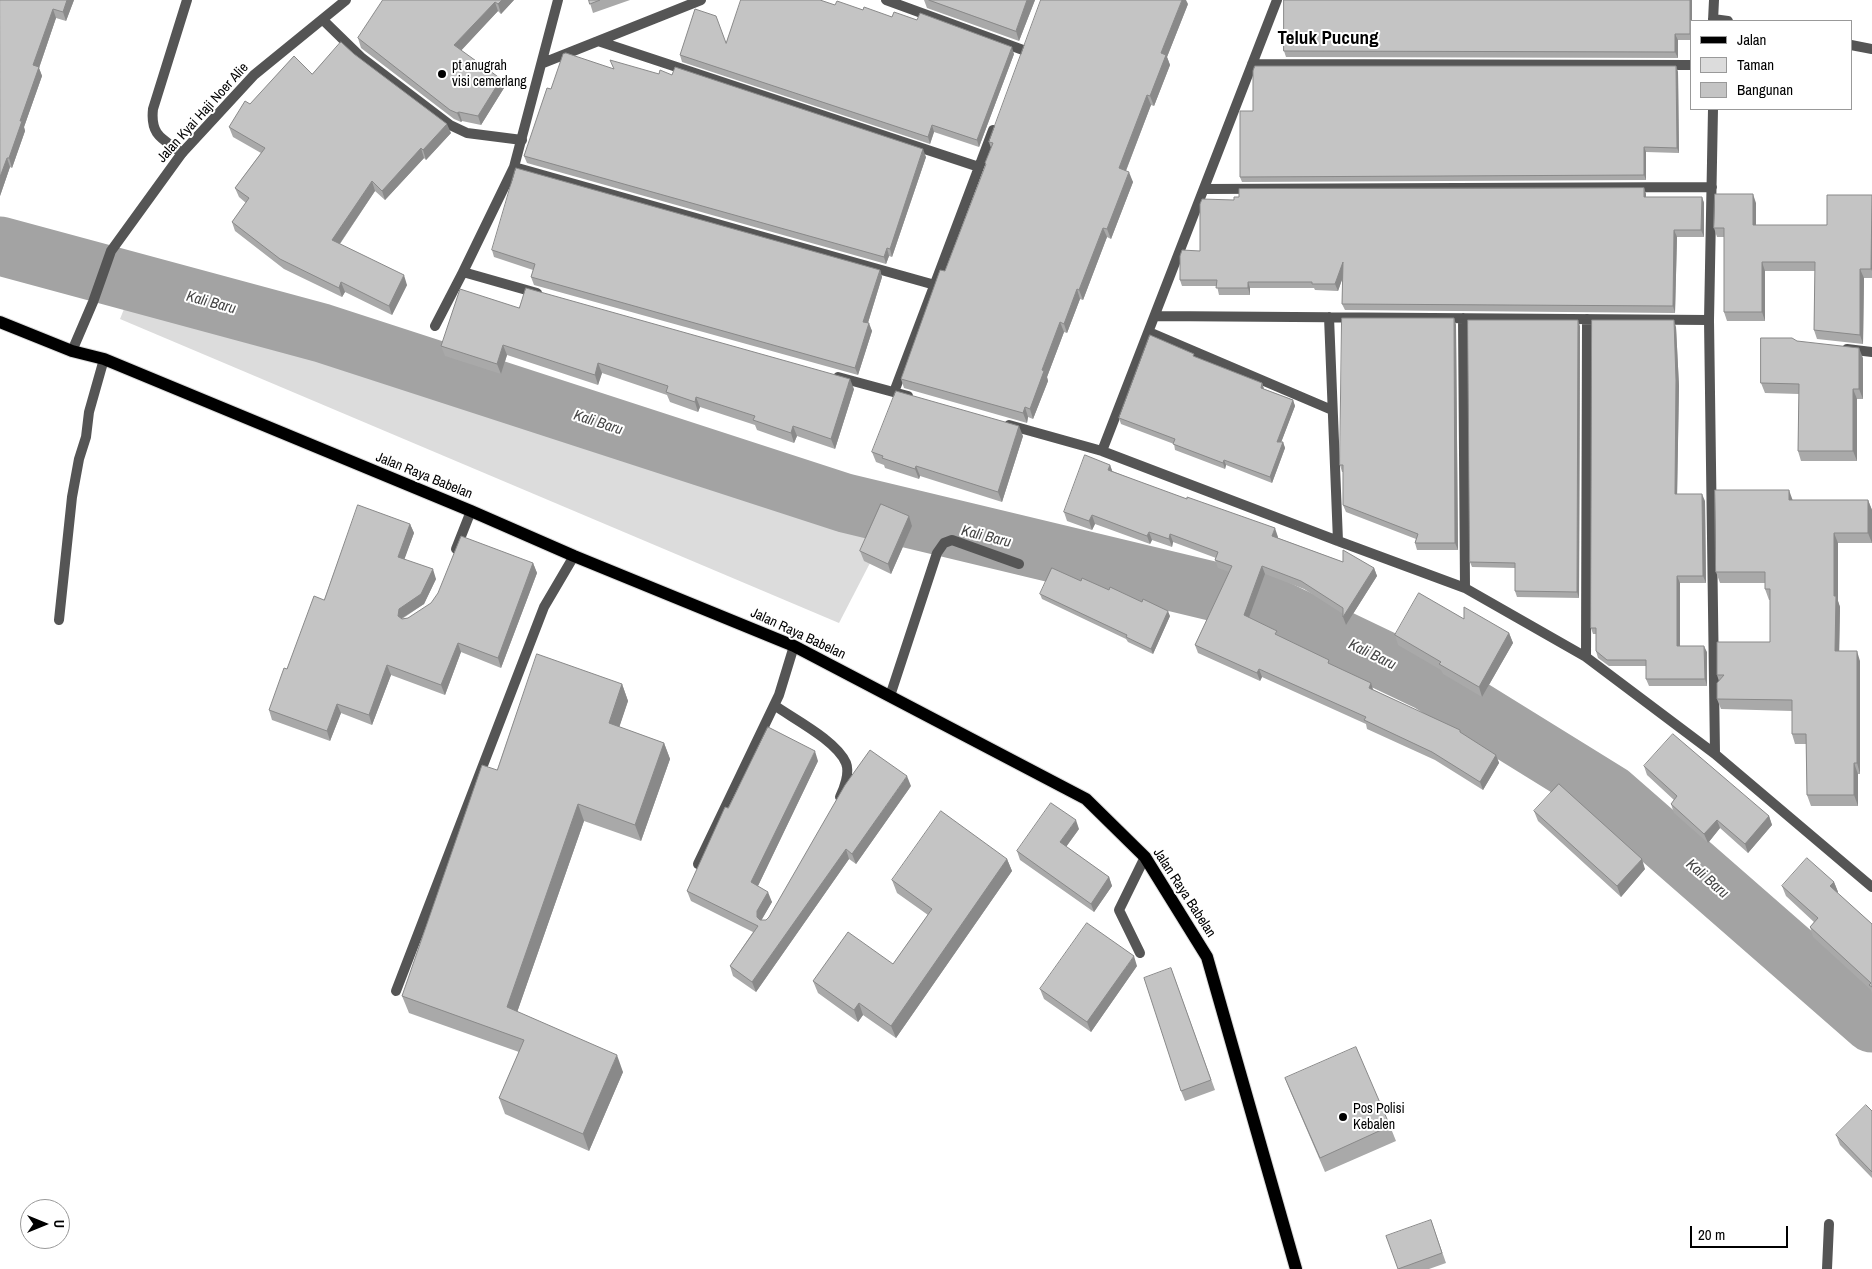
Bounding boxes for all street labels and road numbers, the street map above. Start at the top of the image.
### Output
street label: Jalan Kyai Haji Noer Alie [154,60,252,166]
street label: Jalan Raya Babelan [373,449,475,503]
street label: Jalan Raya Babelan [748,605,848,663]
street label: Jalan Raya Babelan [1149,845,1219,941]

